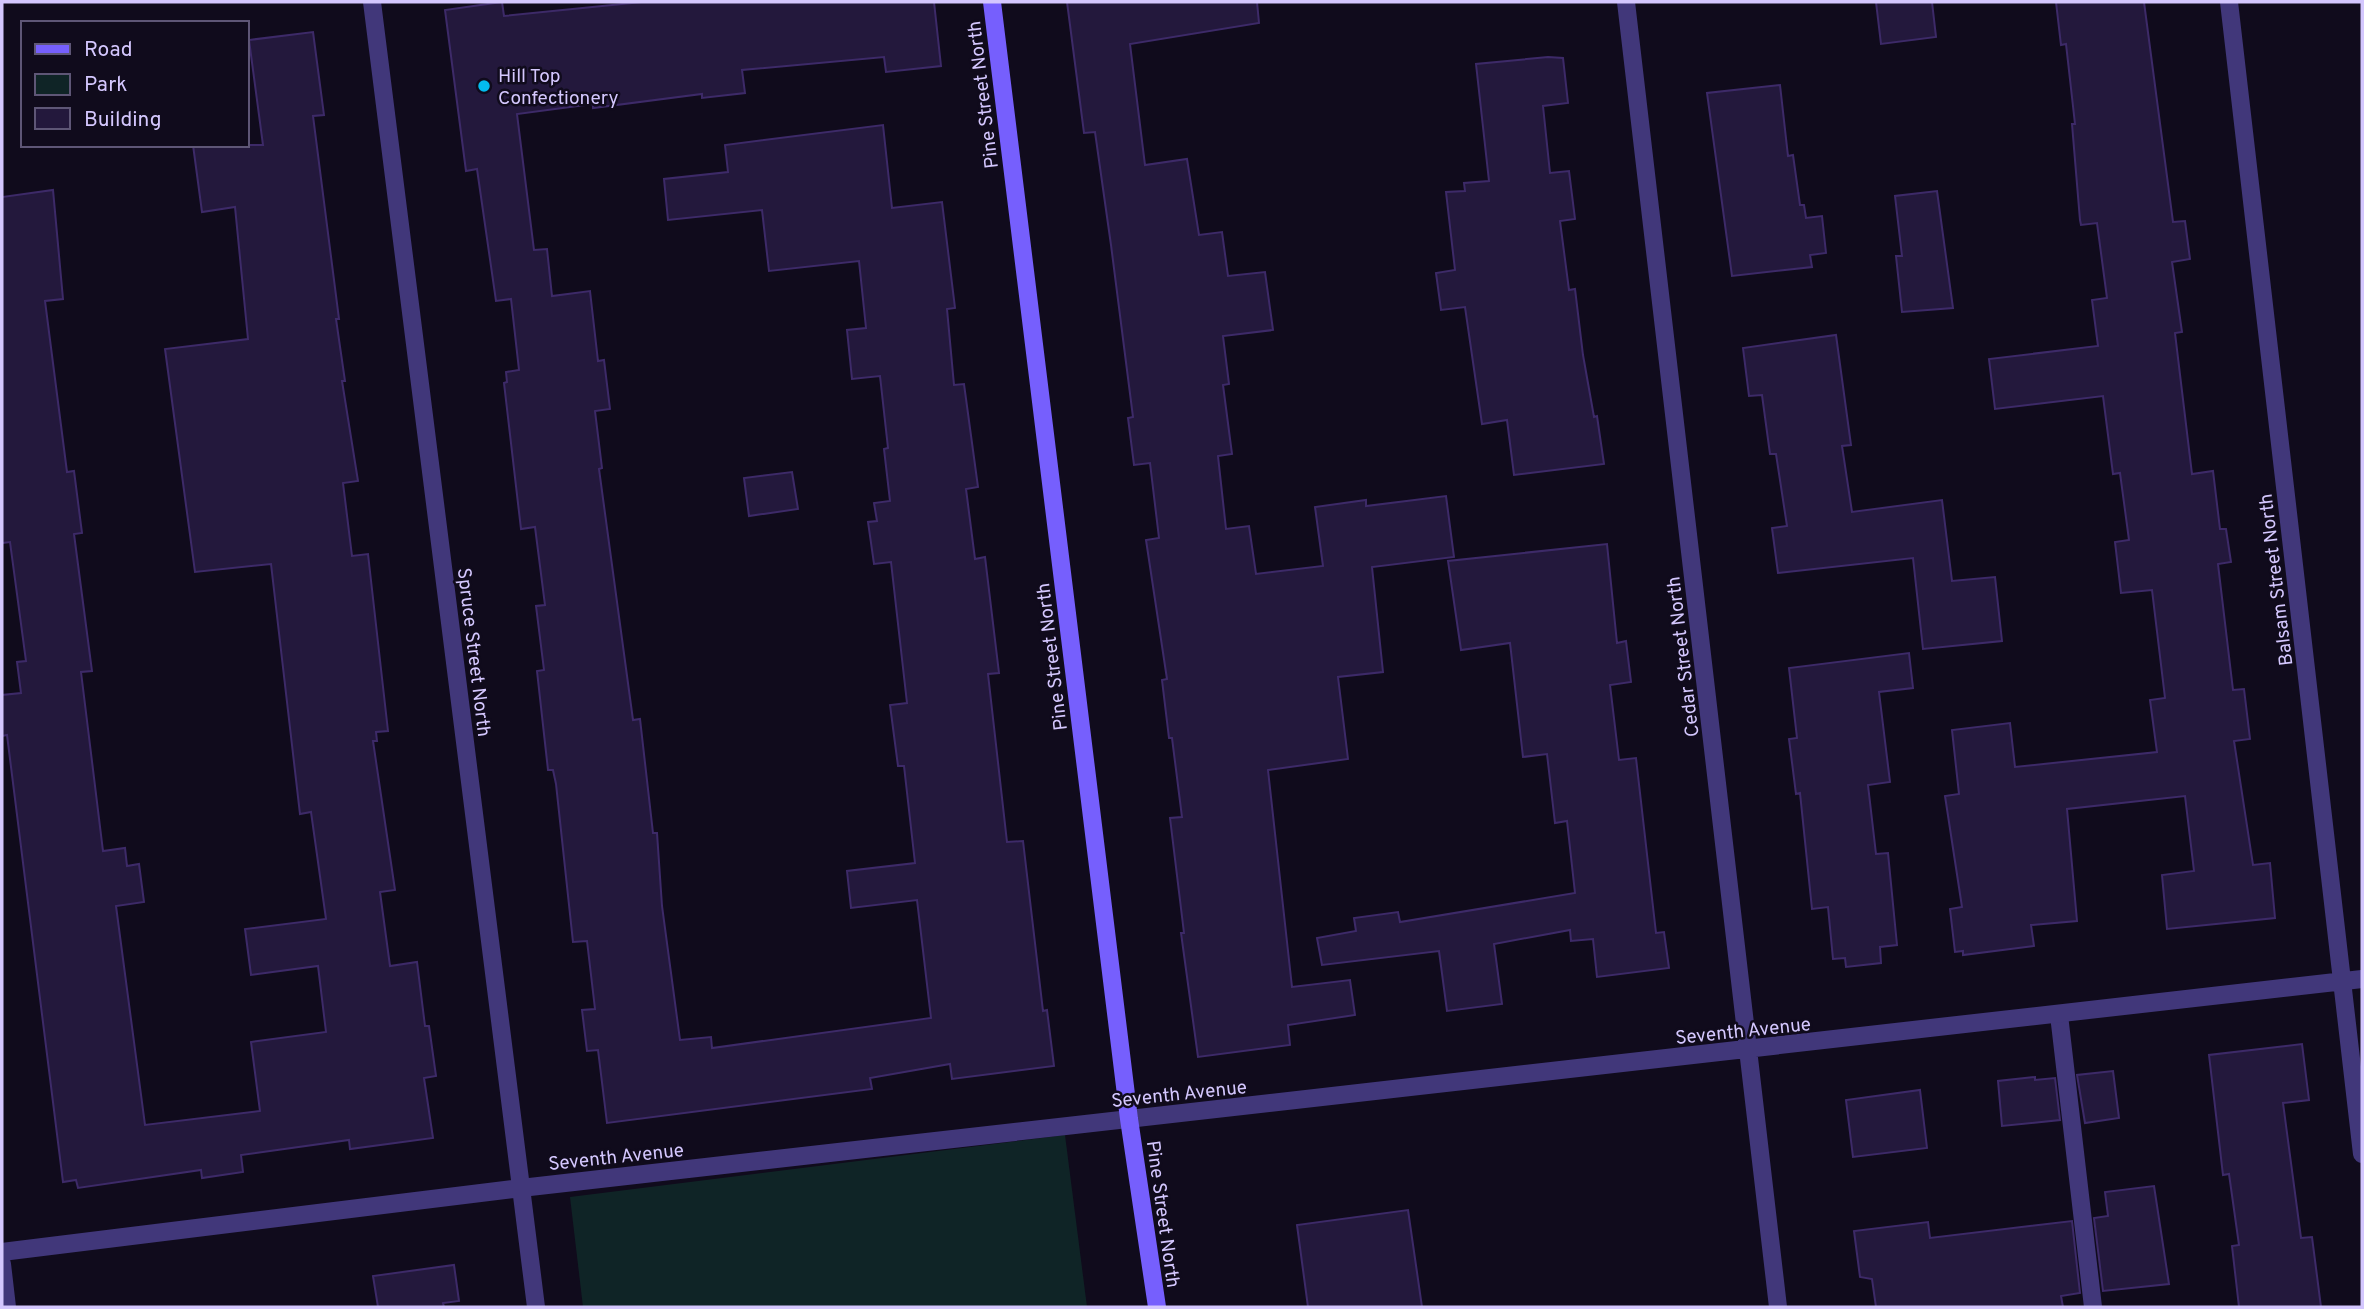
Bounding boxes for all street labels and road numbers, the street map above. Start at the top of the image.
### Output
street label: Pine Street North [963,20,1005,170]
street label: Balsam Street North [2255,492,2299,667]
street label: Spruce Street North [451,566,495,738]
street label: Cedar Street North [1662,575,1706,738]
street label: Pine Street North [1032,582,1074,732]
street label: Seventh Avenue [1674,1013,1812,1051]
street label: Seventh Avenue [1110,1076,1248,1114]
street label: Seventh Avenue [547,1139,685,1177]
street label: Pine Street North [1140,1139,1184,1289]

